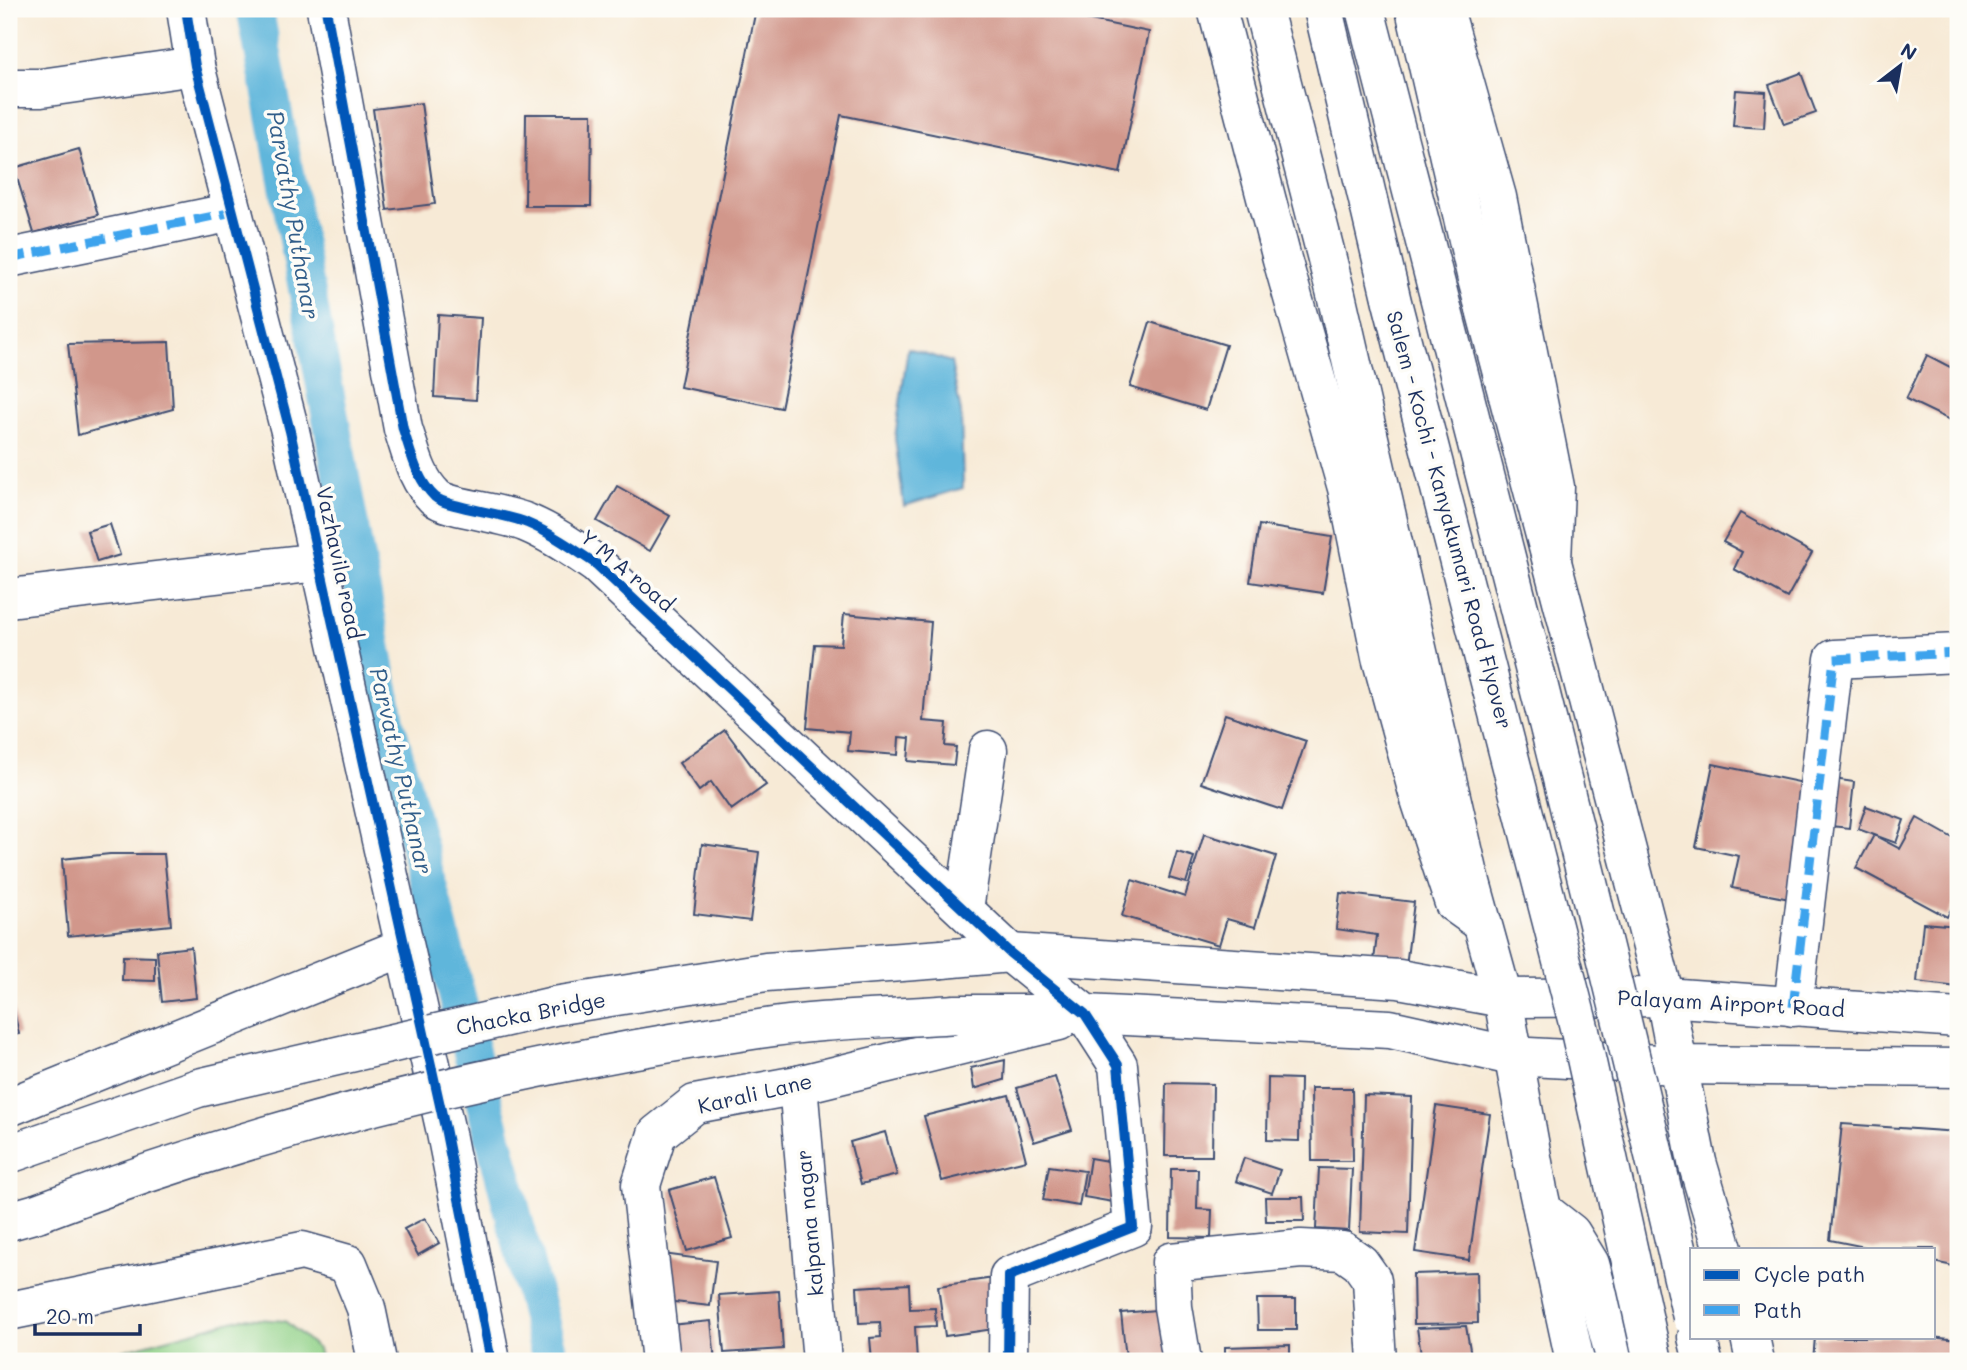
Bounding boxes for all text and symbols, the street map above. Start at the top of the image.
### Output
north arrow [1866,32,1936,102]
text: N [1896,37,1922,65]
water label: Parvathy Puthanar [261,108,327,322]
street label: Salem - Kochi - Kanyakumari Road Flyover [1381,307,1519,732]
street label: Vazhavila road [311,484,370,641]
street label: Y M A road [575,523,681,617]
water label: Parvathy Puthanar [364,664,440,877]
street label: Palayam Airport Road [1617,983,1845,1022]
street label: Chacka Bridge [454,985,608,1040]
street label: Karali Lane [695,1066,815,1119]
street label: kalpana nagar [789,1148,828,1298]
legend [1690,1248,1936,1338]
text: Cycle path [1754,1260,1864,1287]
scale bar [35,1293,140,1337]
text: Path [1754,1296,1801,1323]
text: 20 m [46,1302,94,1329]

